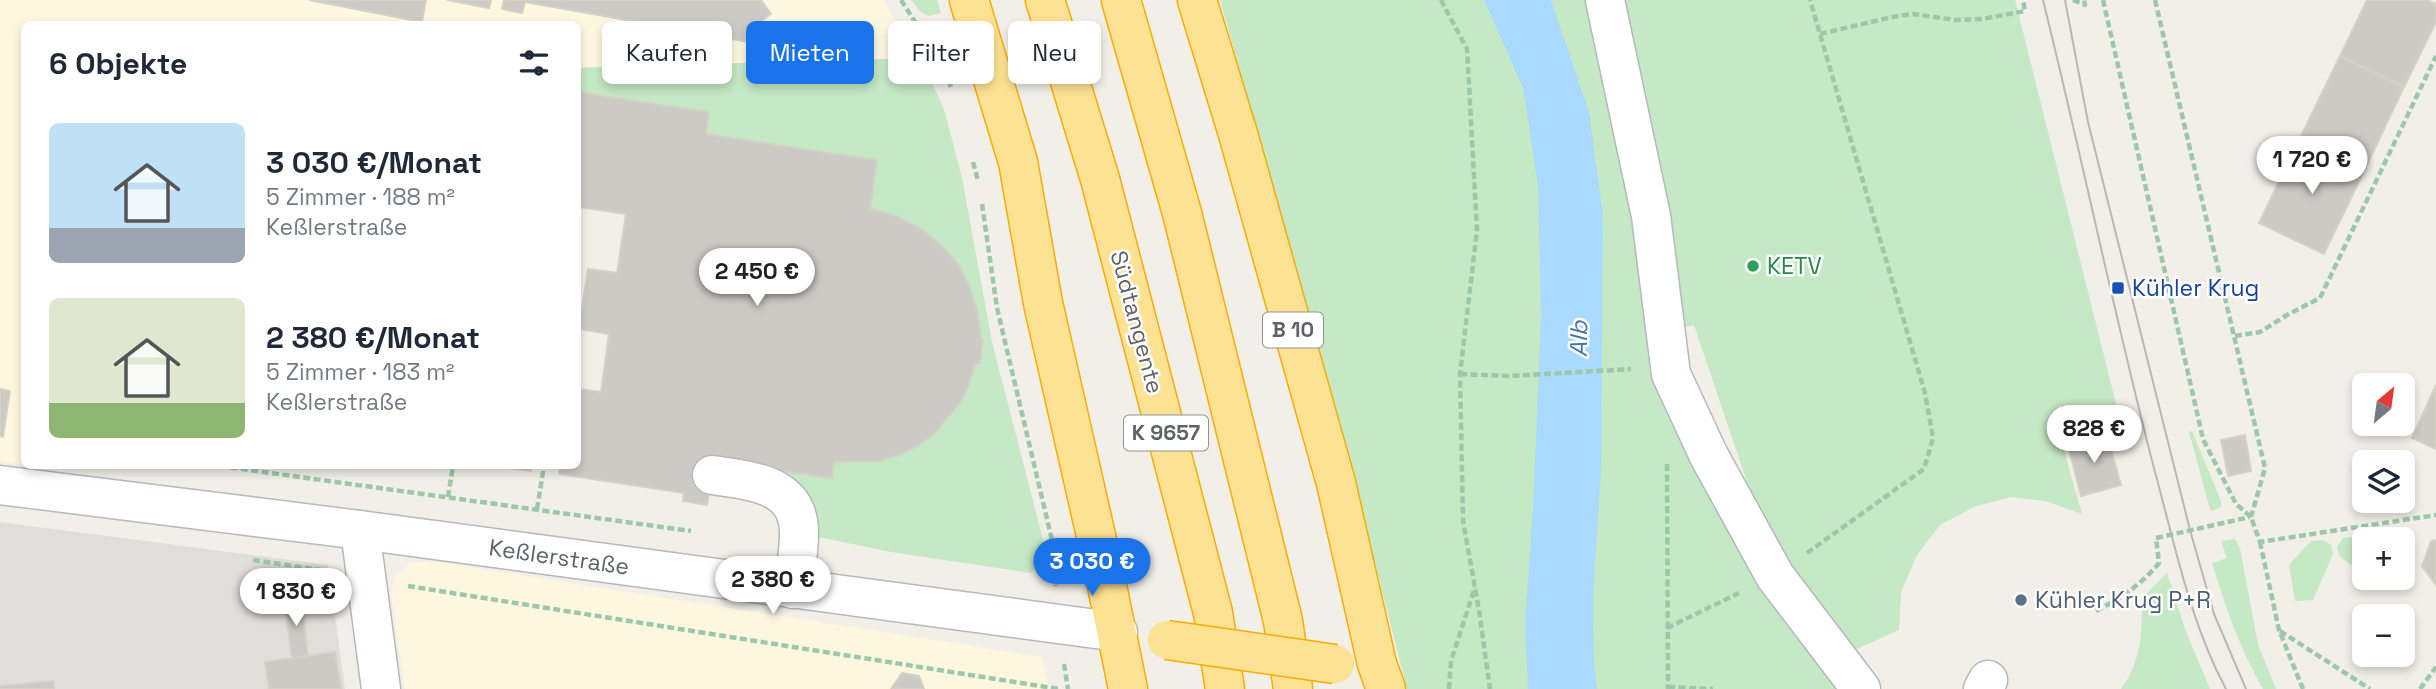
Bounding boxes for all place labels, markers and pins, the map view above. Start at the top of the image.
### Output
pin: 1 720 € [2247,136,2377,196]
pin: 2 450 € [692,248,822,308]
place label: KETV [1767,251,1822,281]
marker: KETV [1745,258,1761,274]
place label: Kühler Krug [2132,273,2259,303]
marker: Kühler Krug [2110,280,2126,296]
pin: 828 € [2045,406,2143,465]
pin: 3 030 € [1027,538,1157,598]
pin: 2 380 € [708,556,838,616]
pin: 1 830 € [231,568,361,628]
place label: Kühler Krug P+R [2035,585,2211,615]
marker: Kühler Krug P+R [2013,592,2029,608]

